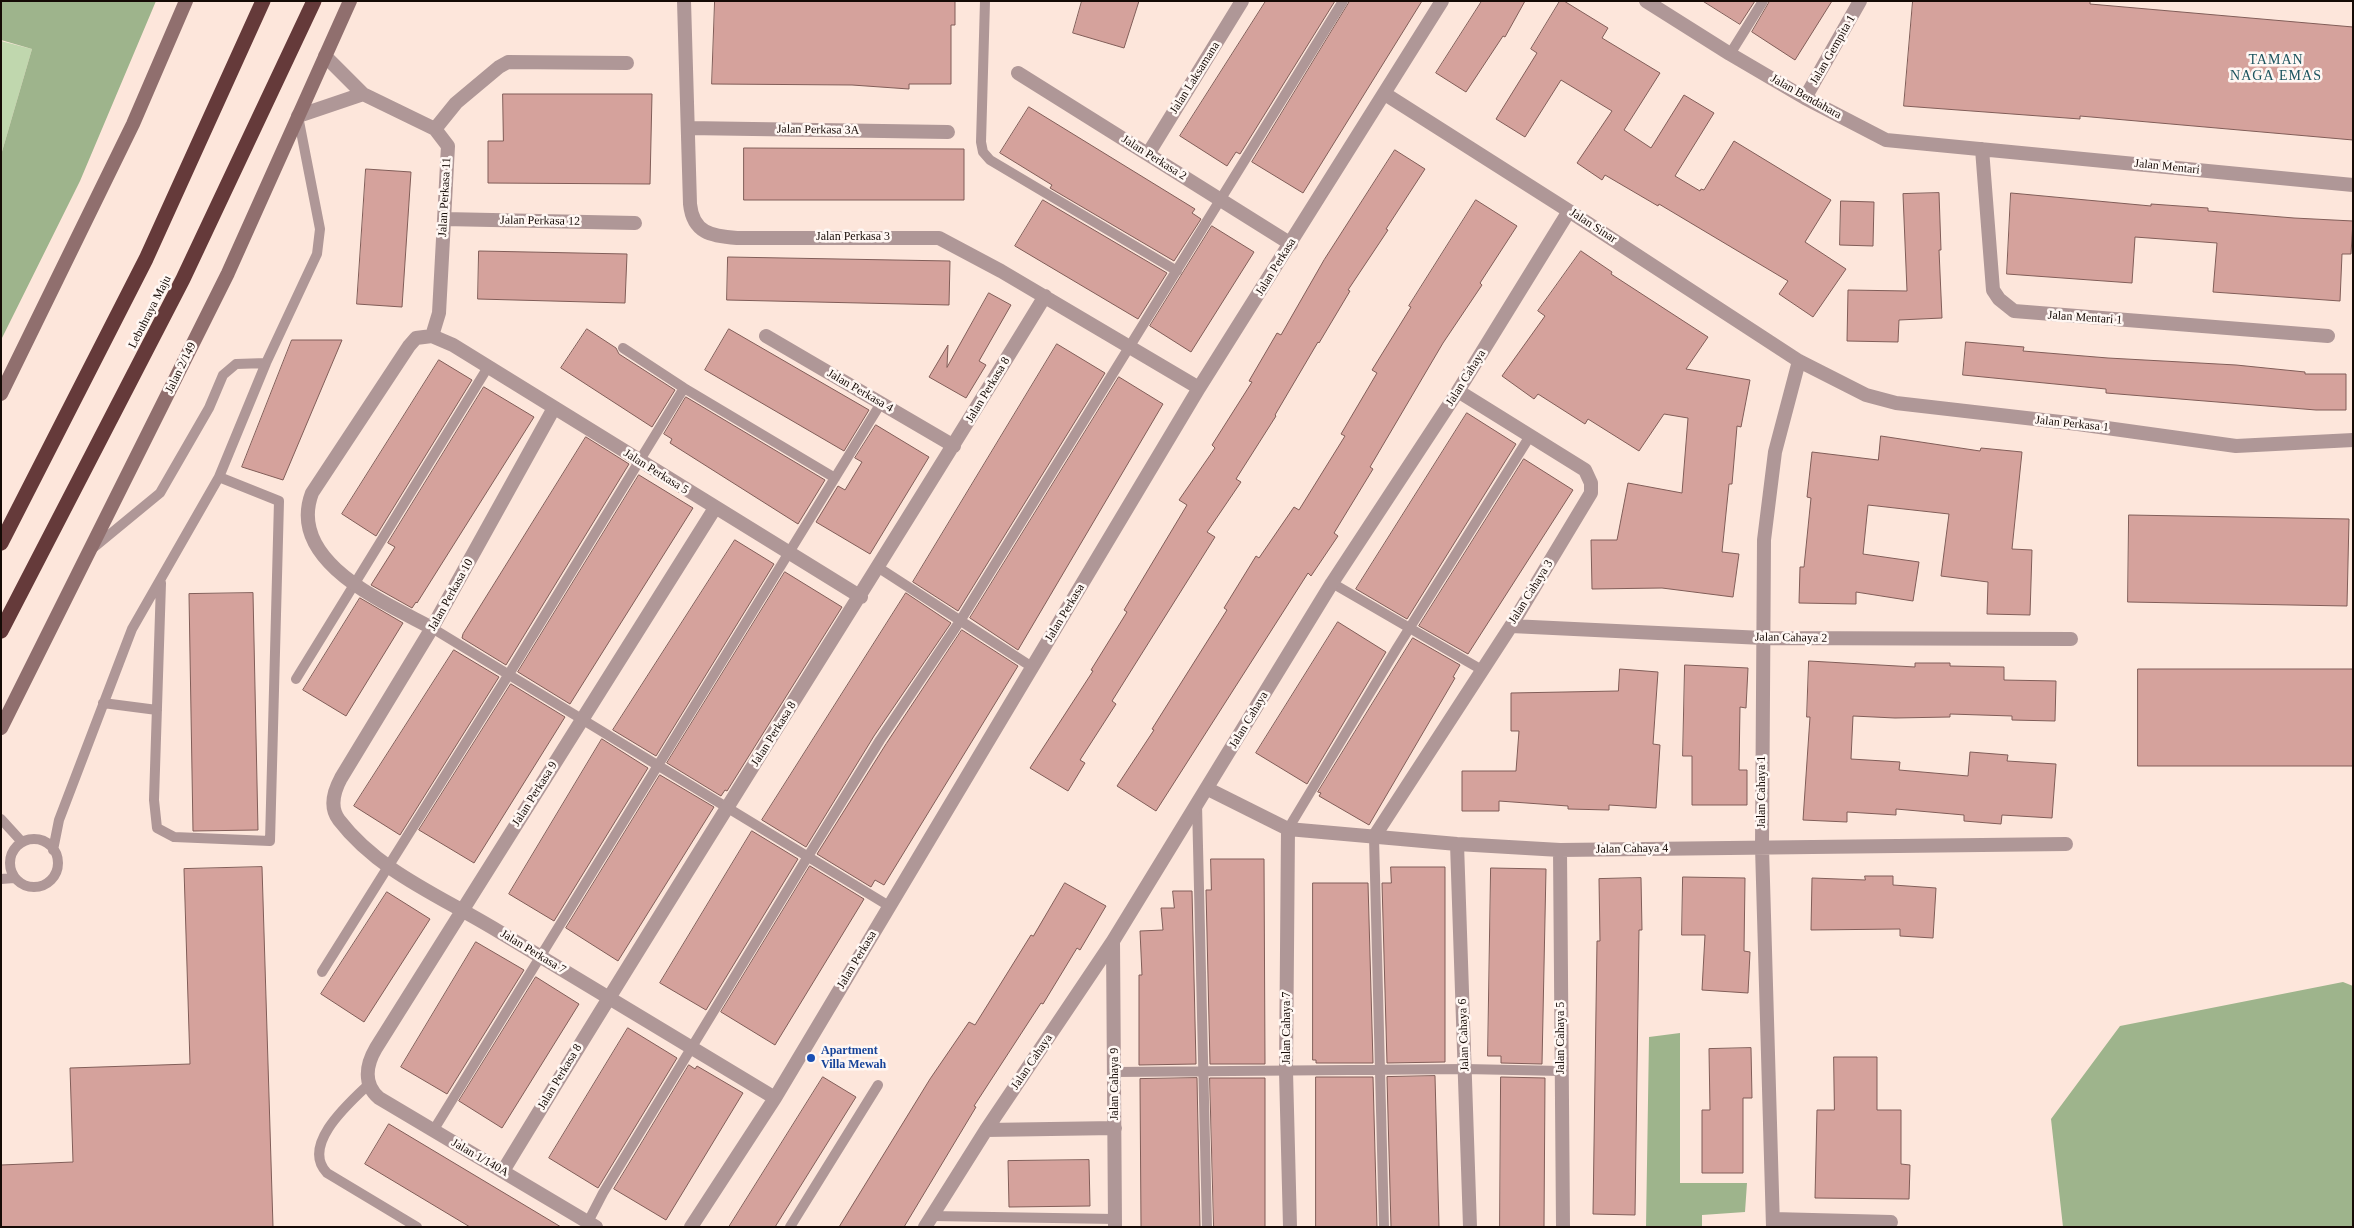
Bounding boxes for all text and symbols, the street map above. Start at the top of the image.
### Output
street label: Jalan Gempita 1 [1807,13,1859,87]
street label: Jalan Laksamana [1167,39,1223,117]
district label: TAMAN NAGA EMAS [2229,52,2323,84]
street label: Jalan Bendahara [1768,72,1844,122]
street label: Jalan Perkasa 3A [777,122,859,138]
street label: Jalan Perkasa 2 [1119,132,1189,184]
street label: Jalan Mentari [2134,156,2200,178]
street label: Jalan Perkasa 11 [436,157,454,237]
street label: Jalan Sinar [1567,206,1619,246]
street label: Jalan Perkasa 12 [500,213,580,229]
street label: Jalan Perkasa 3 [816,230,890,244]
street label: Jalan Perkasa [1253,236,1299,298]
street label: Lebuhraya Maju [126,273,174,351]
street label: Jalan Mentari 1 [2047,308,2123,328]
street label: Jalan 2/149 [162,340,200,396]
street label: Jalan Cahaya [1443,347,1489,409]
street label: Jalan Perkasa 8 [963,355,1013,425]
street label: Jalan Perkasa 4 [824,366,896,416]
street label: Jalan Perkasa 1 [2034,413,2110,435]
street label: Jalan Perkasa 5 [621,446,691,498]
street label: Jalan Perkasa 10 [425,557,477,633]
street label: Jalan Cahaya 3 [1506,557,1556,627]
street label: Jalan Perkasa [1042,581,1088,645]
street label: Jalan Cahaya 2 [1755,630,1827,646]
street label: Jalan Cahaya [1226,689,1272,751]
street label: Jalan Perkasa 8 [748,699,800,769]
street label: Jalan Cahaya 1 [1755,756,1769,828]
street label: Jalan Perkasa 9 [509,759,561,829]
street label: Jalan Cahaya 4 [1596,841,1668,857]
street label: Jalan Perkasa 7 [498,927,568,977]
street label: Jalan Perkasa [834,928,880,992]
street label: Jalan Cahaya 7 [1280,992,1294,1064]
street label: Jalan Cahaya 6 [1456,998,1472,1072]
street label: Jalan Cahaya 5 [1554,1002,1568,1074]
street label: Jalan Cahaya [1008,1032,1056,1092]
street label: Jalan Perkasa 8 [535,1042,585,1112]
place label: Apartment Villa Mewah [821,1044,886,1072]
street label: Jalan Cahaya 9 [1108,1048,1122,1120]
marker: Apartment Villa Mewah [805,1052,817,1064]
street label: Jalan 1/140A [449,1136,511,1180]

